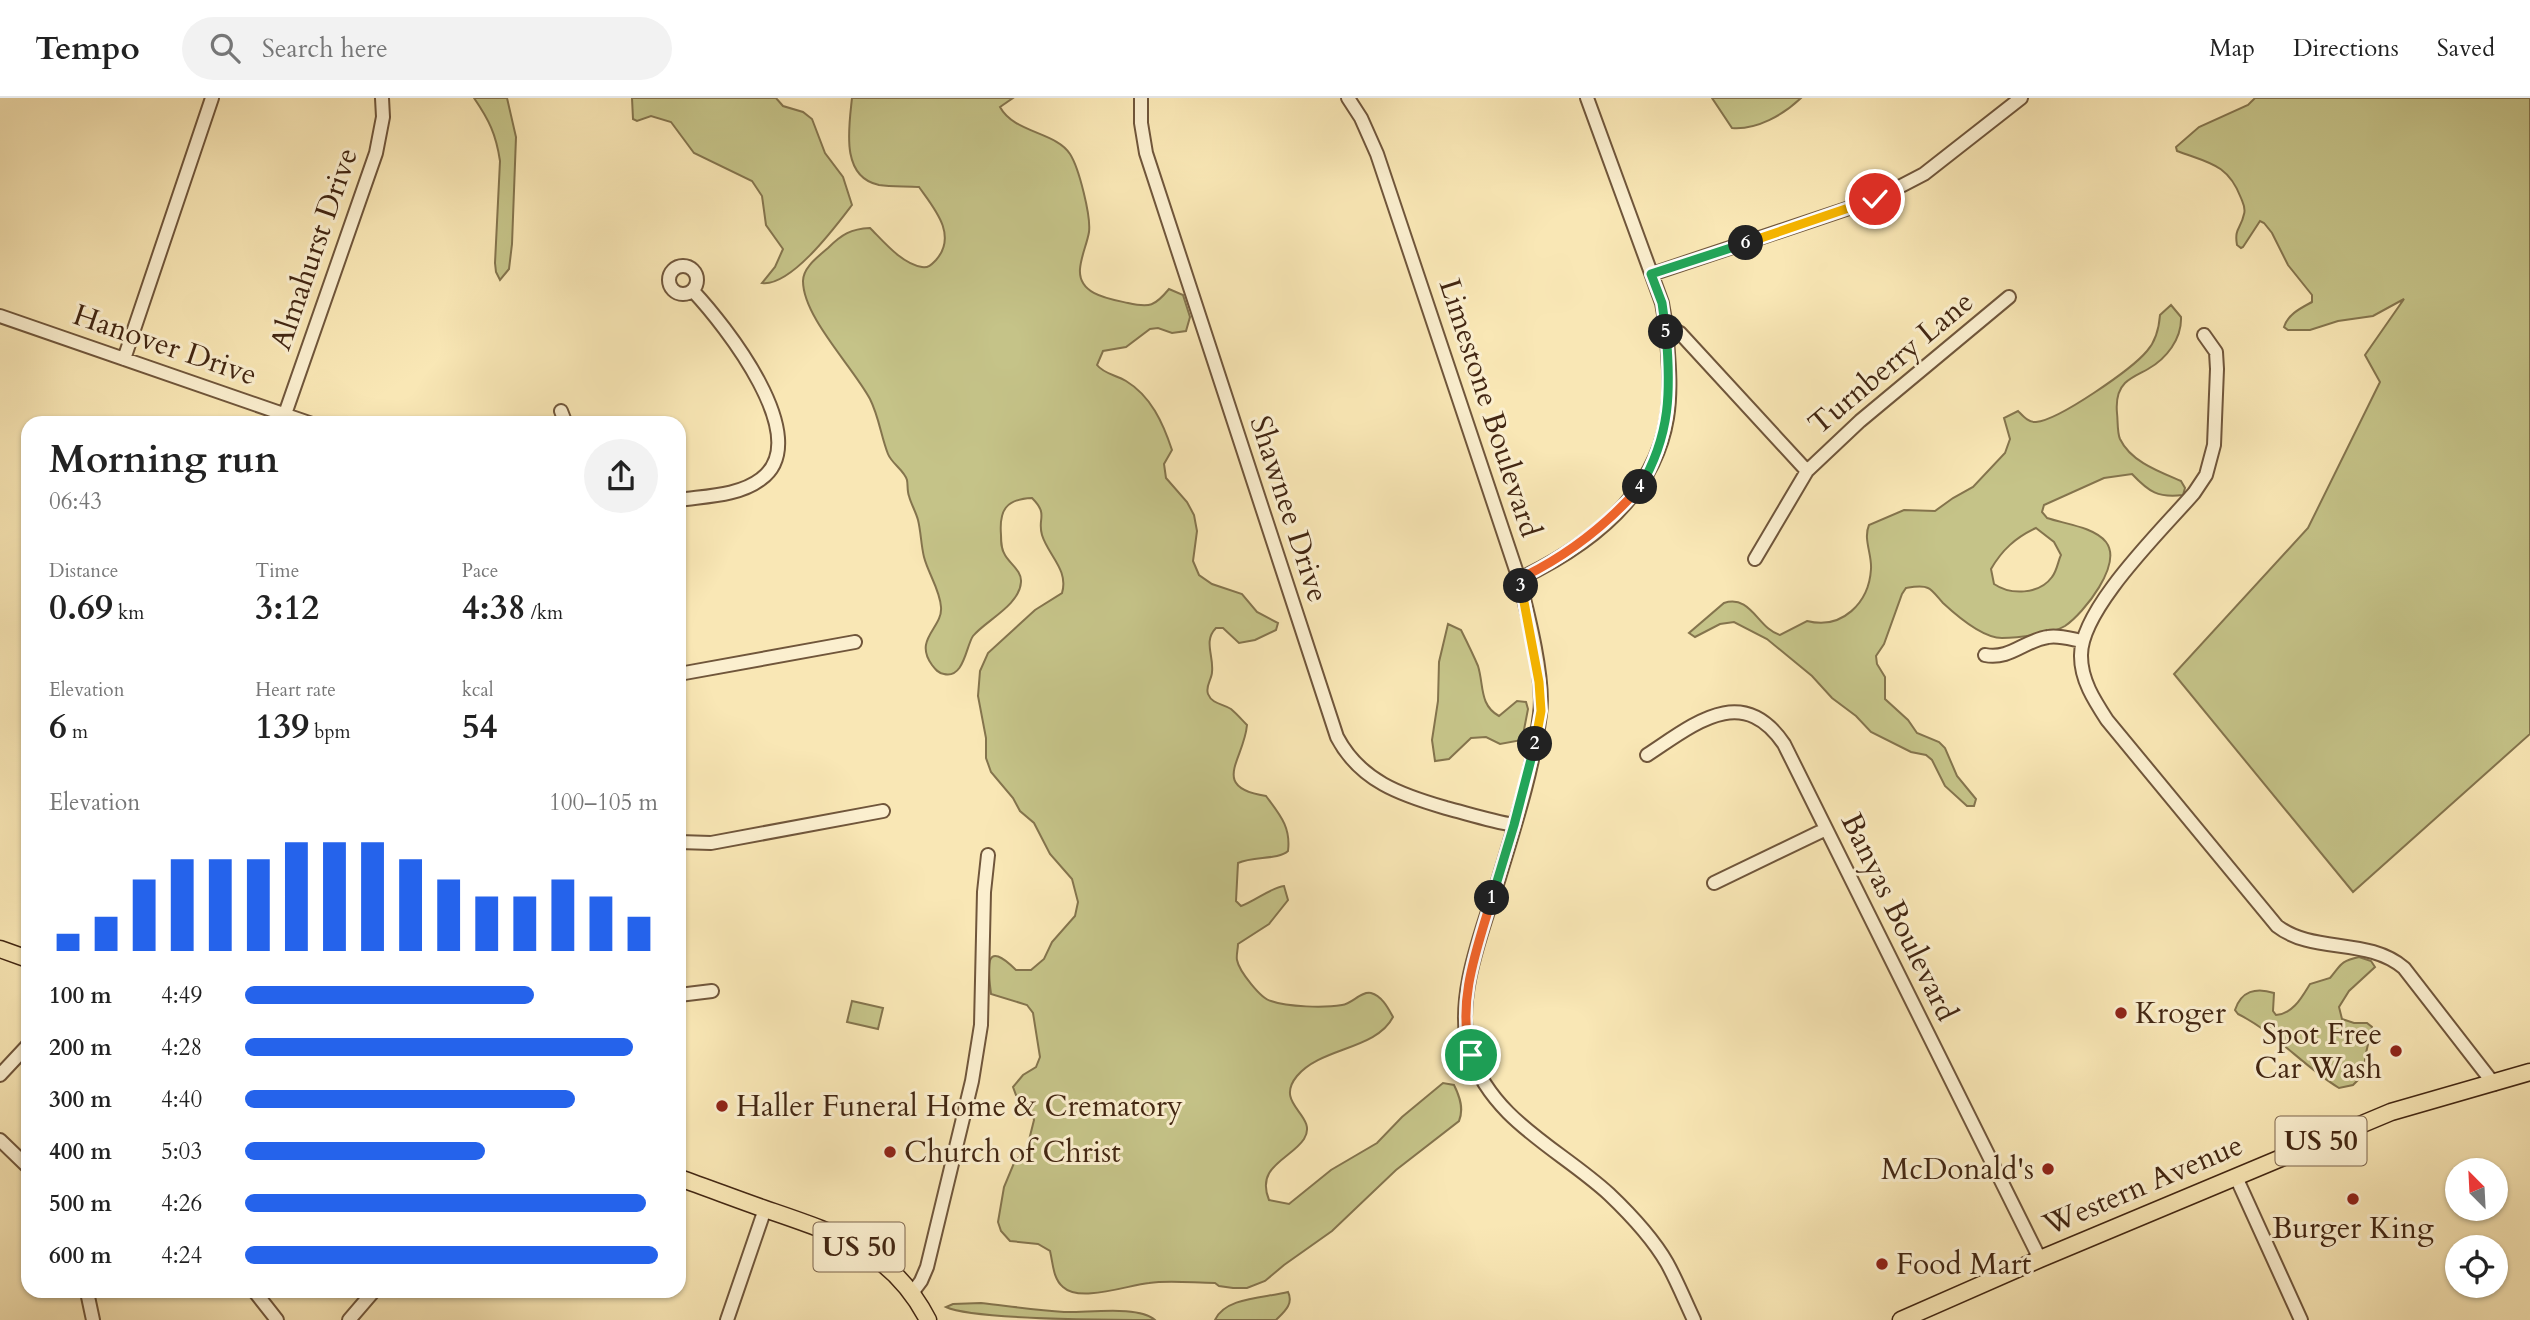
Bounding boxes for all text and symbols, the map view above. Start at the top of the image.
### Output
search box [182,17,672,80]
text: Tempo [35,26,140,71]
icon: search [206,29,244,67]
text: Search here [262,31,388,66]
text: Map [2209,32,2255,65]
text: Directions [2293,32,2399,65]
text: Saved [2437,32,2495,65]
street label: Almahurst Drive [260,142,368,356]
pin [1845,169,1905,229]
icon: check [1856,180,1894,218]
pin: 6 [1728,226,1764,260]
text: 6 [1741,229,1750,255]
street label: Limestone Boulevard [1429,274,1551,542]
street label: Turnberry Lane [1800,282,1982,444]
street label: Hanover Drive [68,294,262,396]
pin: 5 [1648,314,1684,350]
text: 5 [1661,318,1670,344]
street label: Shawnee Drive [1240,411,1338,607]
text: Morning run [49,434,279,486]
button: share [584,439,658,513]
pin: 4 [1622,470,1658,504]
text: 4 [1635,473,1644,499]
text: 06:43 [49,486,102,517]
text: Distance [49,558,118,584]
text: Time [255,558,299,584]
text: Pace [462,558,498,584]
pin: 3 [1504,568,1538,603]
text: 3 [1516,572,1525,598]
text: 0.69 [49,584,113,632]
text: 3:12 [255,584,319,632]
text: 4:38 [462,584,526,632]
text: km [113,600,144,626]
text: /km [526,600,563,626]
text: Elevation [49,677,124,703]
text: Heart rate [255,677,336,703]
text: kcal [462,677,494,703]
text: 6 [49,703,67,751]
text: 139 [255,703,309,751]
text: 54 [462,703,498,751]
text: m [67,719,88,745]
text: bpm [309,719,351,745]
pin: 2 [1518,726,1552,762]
text: 2 [1530,730,1539,756]
text: Elevation [49,787,140,818]
text: 100–105 m [549,787,658,818]
street label: Banyas Boulevard [1831,806,1967,1028]
pin: 1 [1474,880,1510,916]
text: 1 [1487,884,1496,910]
text: 100 m [49,980,112,1011]
text: 4:49 [161,980,202,1011]
place label: Kroger [2135,993,2226,1034]
marker: Kroger [2113,1005,2129,1021]
place label: Spot Free Car Wash [2255,1014,2383,1089]
pin [1441,1025,1501,1085]
text: 200 m [49,1032,112,1063]
text: 4:28 [161,1032,202,1063]
icon: arrive [1452,1036,1490,1074]
marker: Spot Free Car Wash [2388,1043,2404,1059]
text: 300 m [49,1084,112,1115]
text: 4:40 [161,1084,202,1115]
place label: Haller Funeral Home & Crematory [736,1086,1183,1127]
marker: Haller Funeral Home & Crematory [714,1098,730,1114]
road number: US 50 [2276,1116,2366,1166]
street label: Western Avenue [2036,1124,2249,1246]
place label: Church of Christ [904,1132,1121,1173]
text: 400 m [49,1136,112,1167]
text: 5:03 [161,1136,202,1167]
marker: Church of Christ [882,1144,898,1160]
place label: McDonald's [1881,1149,2034,1190]
north arrow [2445,1158,2508,1222]
map controls [2445,1158,2508,1298]
marker: McDonald's [2040,1161,2056,1177]
text: 500 m [49,1188,112,1219]
text: 4:26 [161,1188,202,1219]
marker: Burger King [2345,1191,2361,1207]
place label: Burger King [2272,1208,2434,1249]
road number: US 50 [814,1222,904,1272]
button: locate [2445,1235,2508,1298]
text: 600 m [49,1240,112,1271]
text: 4:24 [161,1240,202,1271]
place label: Food Mart [1896,1244,2032,1285]
marker: Food Mart [1874,1256,1890,1272]

